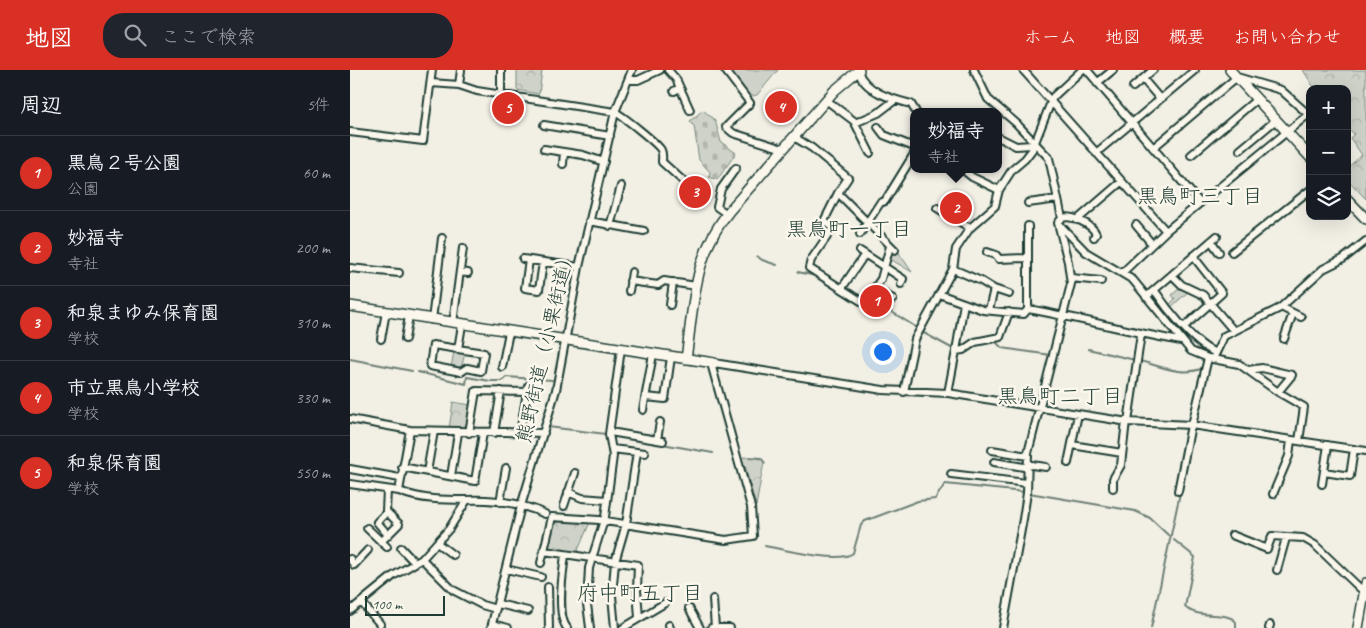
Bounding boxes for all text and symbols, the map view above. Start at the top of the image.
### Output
search box [103,13,453,58]
icon: search [121,21,149,49]
text: 地図 [25,23,73,53]
text: ここで検索 [161,25,256,49]
text: ホーム [1024,26,1077,48]
text: 地図 [1105,26,1141,48]
text: 概要 [1169,26,1205,48]
text: お問い合わせ [1233,26,1341,48]
map controls [1306,85,1351,220]
button: + [1306,85,1351,130]
pin: 4 [765,88,797,126]
pin: 5 [492,89,524,127]
text: 周辺 [20,92,62,118]
text: 5件 [307,95,330,115]
popup [910,108,1002,173]
text: 妙福寺 [927,119,985,143]
button: − [1306,130,1351,175]
text: 寺社 [927,147,960,167]
text: 黒鳥２号公園 [67,151,181,175]
text: 1 [32,163,40,183]
text: 60 m [303,163,330,183]
pin: 3 [679,173,711,211]
button: layers [1306,175,1351,220]
text: 公園 [67,179,99,199]
district label: 黒鳥町三丁目 [1137,183,1263,209]
pin: 2 [940,189,972,227]
district label: 黒鳥町一丁目 [786,216,912,242]
text: 妙福寺 [67,226,124,250]
text: 2 [32,238,40,258]
text: 200 m [296,238,330,258]
street label: 熊野街道（小栗街道） [511,245,580,445]
text: 寺社 [67,254,99,274]
pin: 1 [860,282,892,320]
text: 和泉まゆみ保育園 [67,301,219,325]
text: 3 [32,313,40,333]
text: 310 m [296,313,330,333]
text: 学校 [67,329,99,349]
your location [870,339,896,365]
text: 市立黒鳥小学校 [67,376,200,400]
district label: 黒鳥町二丁目 [997,383,1123,409]
text: 4 [32,388,40,408]
text: 330 m [296,388,330,408]
text: 学校 [67,404,99,424]
text: 和泉保育園 [67,451,162,475]
text: 5 [33,463,39,483]
text: 550 m [296,463,330,483]
text: 学校 [67,479,99,499]
district label: 府中町五丁目 [577,580,703,606]
scale bar [365,593,445,616]
text: 100 m [372,596,402,613]

